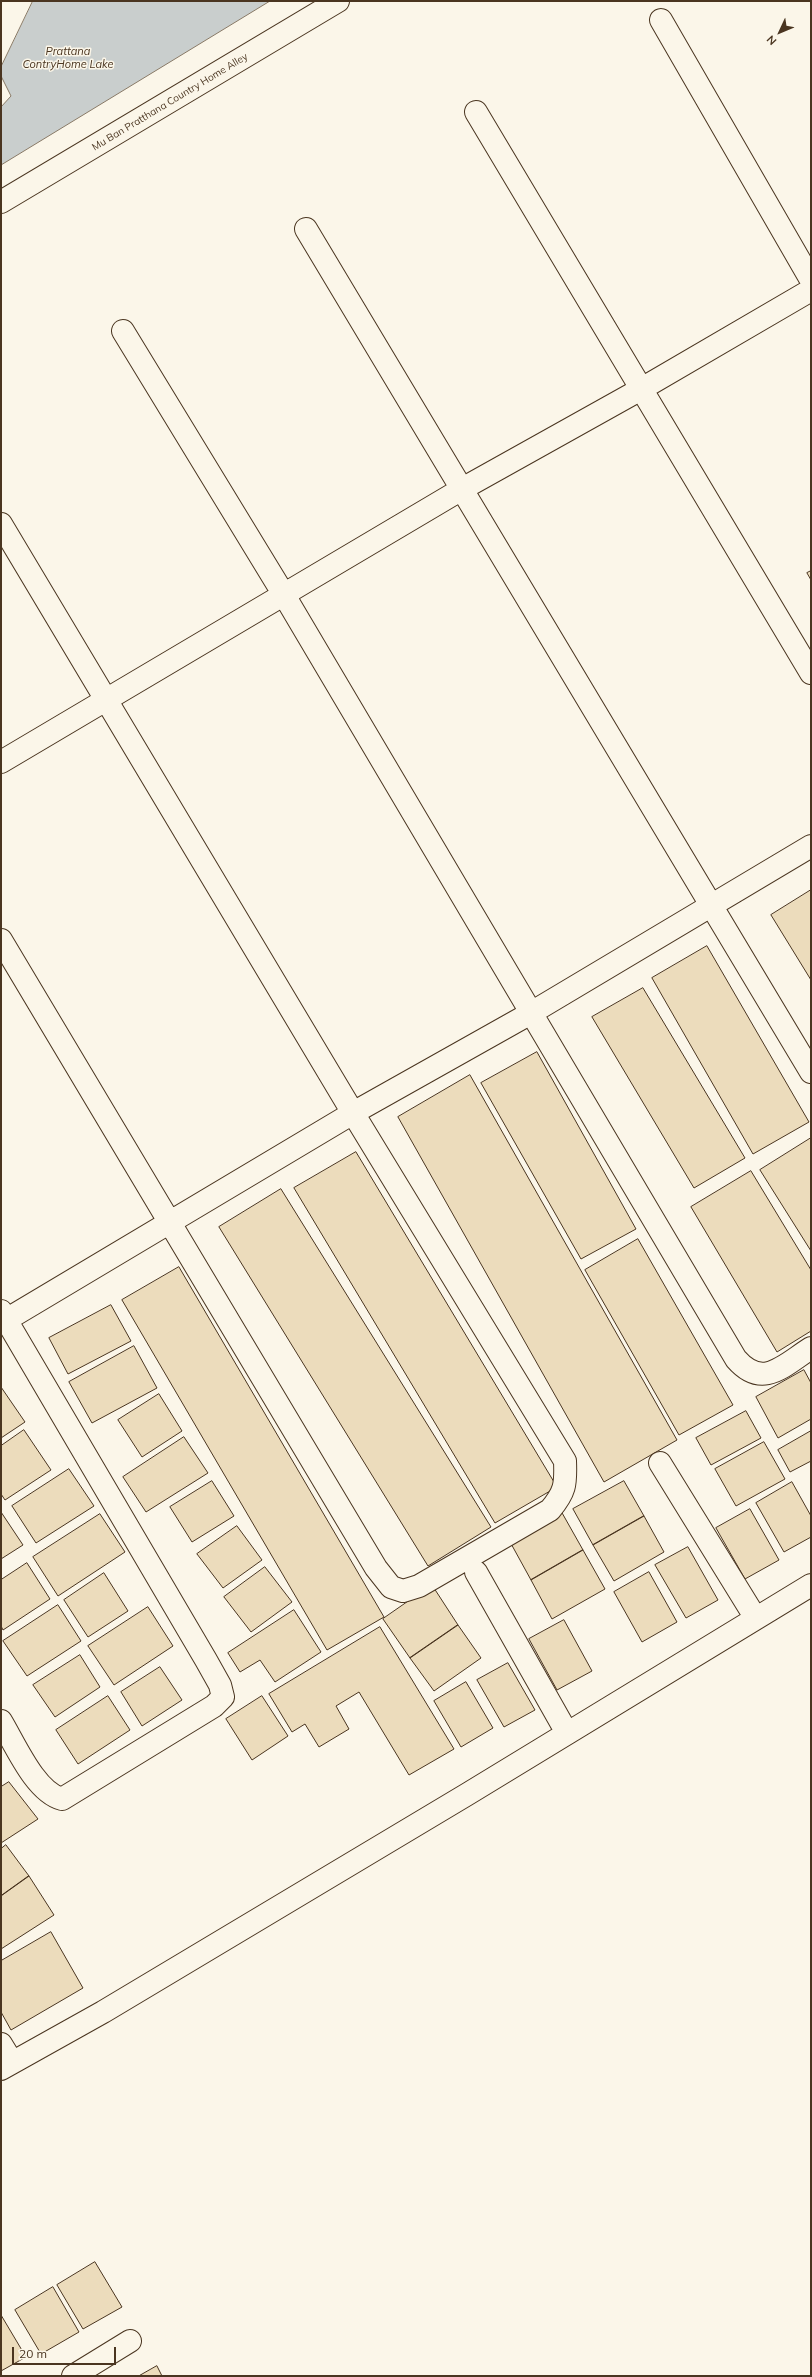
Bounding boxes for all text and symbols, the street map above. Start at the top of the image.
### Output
north arrow [760,12,800,52]
text: N [763,32,779,48]
water label: Prattana ContryHome Lake [22,45,114,71]
street label: Mu Ban Pratthana Country Home Alley [90,51,250,153]
scale bar [14,2339,118,2365]
text: 20 m [19,2346,47,2361]

